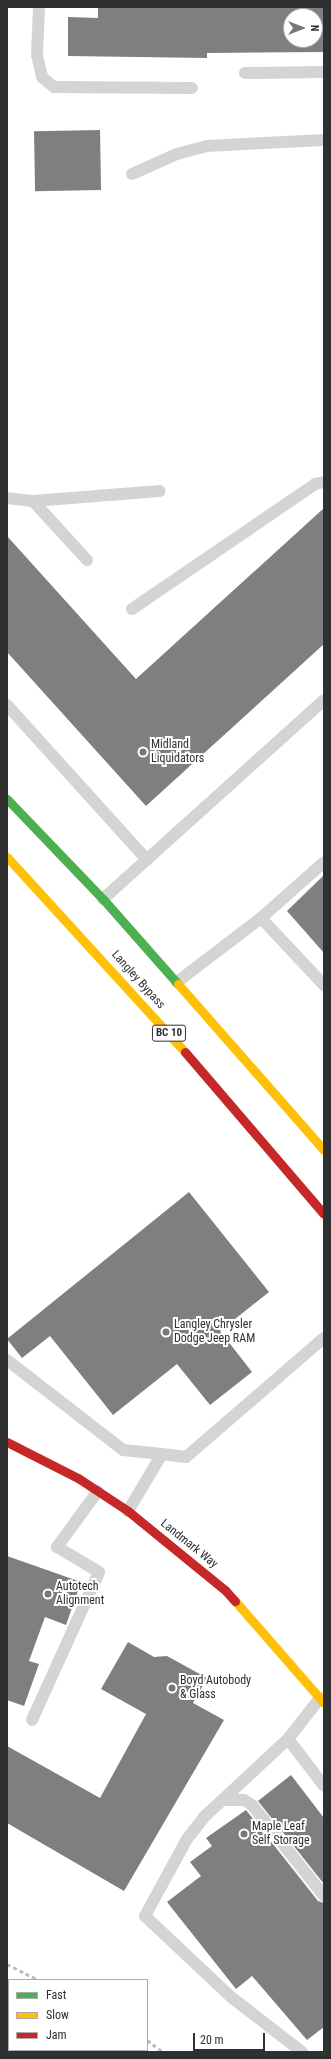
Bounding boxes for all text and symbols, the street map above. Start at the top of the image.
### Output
north arrow [283,8,323,48]
text: N [308,25,321,31]
place label: Midland Liquidators [151,738,204,766]
marker: Midland Liquidators [138,747,148,757]
street label: Langley Bypass [108,948,168,1012]
road number: BC 10 [151,1024,187,1042]
place label: Langley Chrysler Dodge Jeep RAM [174,1318,255,1346]
marker: Langley Chrysler Dodge Jeep RAM [161,1327,171,1337]
street label: Landmark Way [157,1517,221,1571]
place label: Autotech Alignment [56,1580,104,1608]
marker: Autotech Alignment [43,1589,53,1599]
place label: Boyd Autobody & Glass [180,1674,251,1702]
marker: Boyd Autobody & Glass [167,1683,177,1693]
place label: Maple Leaf Self Storage [252,1820,310,1848]
marker: Maple Leaf Self Storage [239,1829,249,1839]
legend [8,1979,148,2051]
text: Fast [46,1988,66,2002]
text: Slow [46,2008,69,2022]
scale bar [195,2025,267,2051]
text: Jam [46,2028,67,2042]
text: 20 m [200,2033,224,2047]

